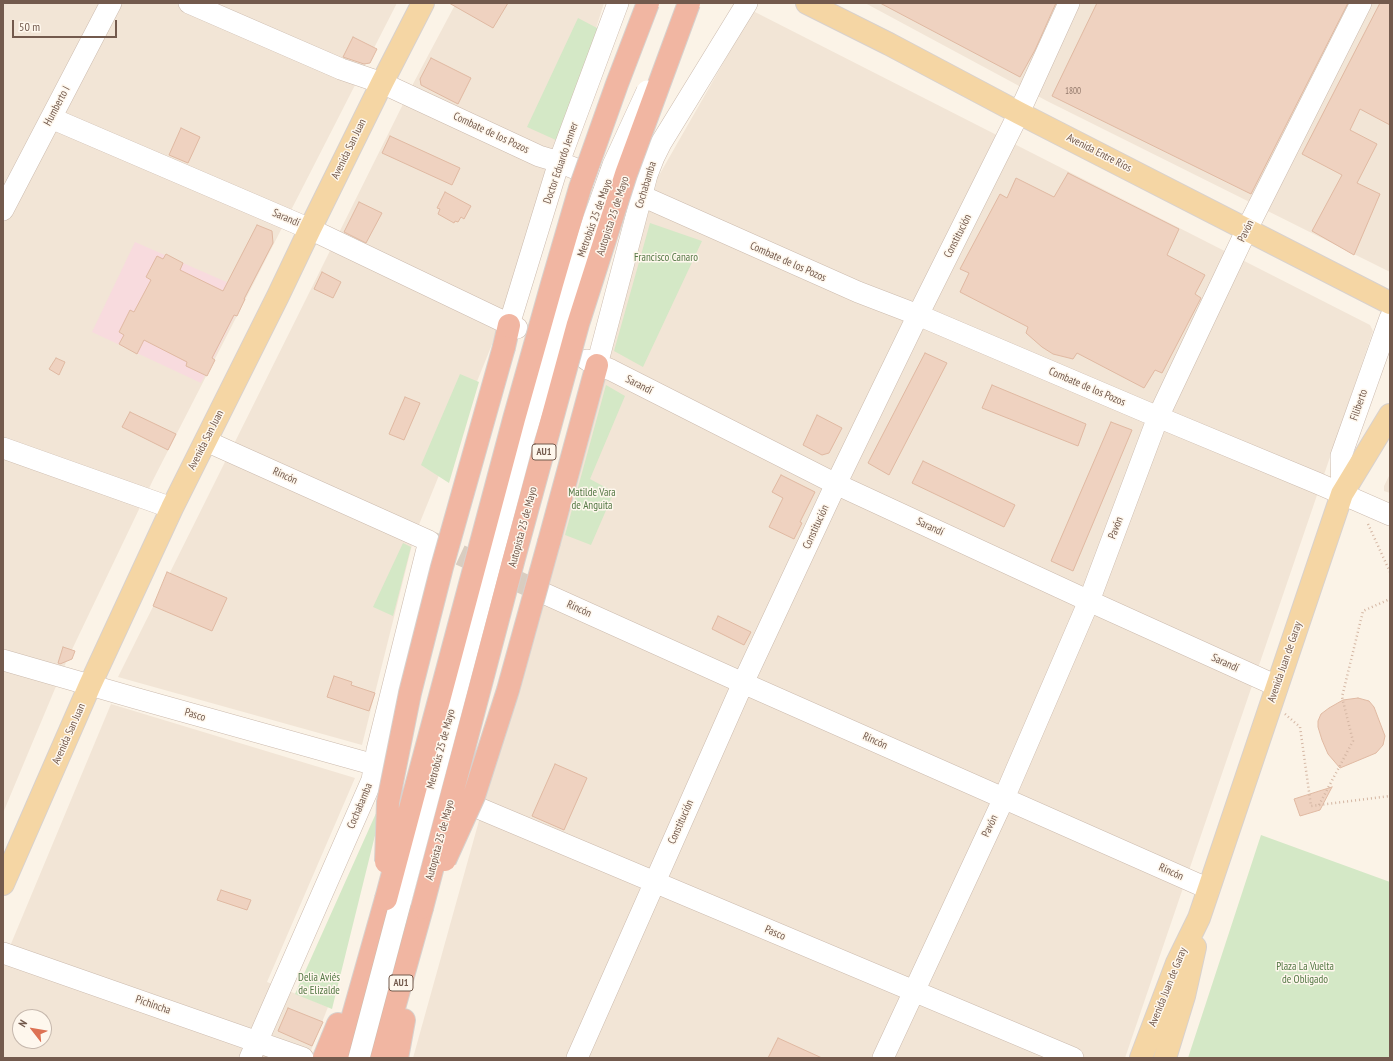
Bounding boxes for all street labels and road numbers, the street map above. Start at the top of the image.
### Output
street label: Humberto I [41,84,73,128]
street label: Combate de los Pozos [451,110,531,156]
street label: Avenida San Juan [329,117,369,181]
street label: Doctor Eduardo Jenner [541,120,581,206]
street label: Avenida Entre Ríos [1064,131,1134,175]
street label: Cochabamba [633,160,659,210]
street label: Autopista 25 de Mayo [594,175,632,257]
street label: Metrobús 25 de Mayo [575,177,615,259]
street label: Sarandí [270,206,302,230]
street label: Constitución [941,212,975,260]
street label: Pavón [1235,218,1257,244]
street label: Combate de los Pozos [748,239,828,285]
street label: Combate de los Pozos [1047,365,1127,409]
street label: Sarandí [623,373,655,397]
street label: Filiberto [1348,388,1370,422]
street label: Avenida San Juan [185,408,227,472]
road number: AU1 [532,444,556,460]
street label: Rincón [271,465,299,487]
street label: Autopista 25 de Mayo [506,485,540,569]
street label: Constitución [800,503,832,551]
street label: Sarandí [914,515,946,539]
street label: Pavón [1106,515,1126,541]
street label: Rincón [565,598,593,620]
street label: Avenida Juan de Garay [1265,620,1305,704]
street label: Sarandí [1209,651,1241,675]
street label: Avenida San Juan [50,701,88,767]
street label: Pasco [183,706,207,724]
street label: Metrobús 25 de Mayo [424,708,458,790]
street label: Rincón [861,730,889,752]
street label: Cochabamba [345,781,375,831]
street label: Autopista 25 de Mayo [423,798,457,882]
street label: Constitución [665,798,697,846]
street label: Pavón [979,813,1001,839]
street label: Rincón [1157,861,1185,883]
street label: Pasco [763,923,787,943]
street label: Avenida Juan de Garay [1146,945,1190,1029]
road number: AU1 [389,975,413,991]
street label: Pichincha [134,993,172,1017]

